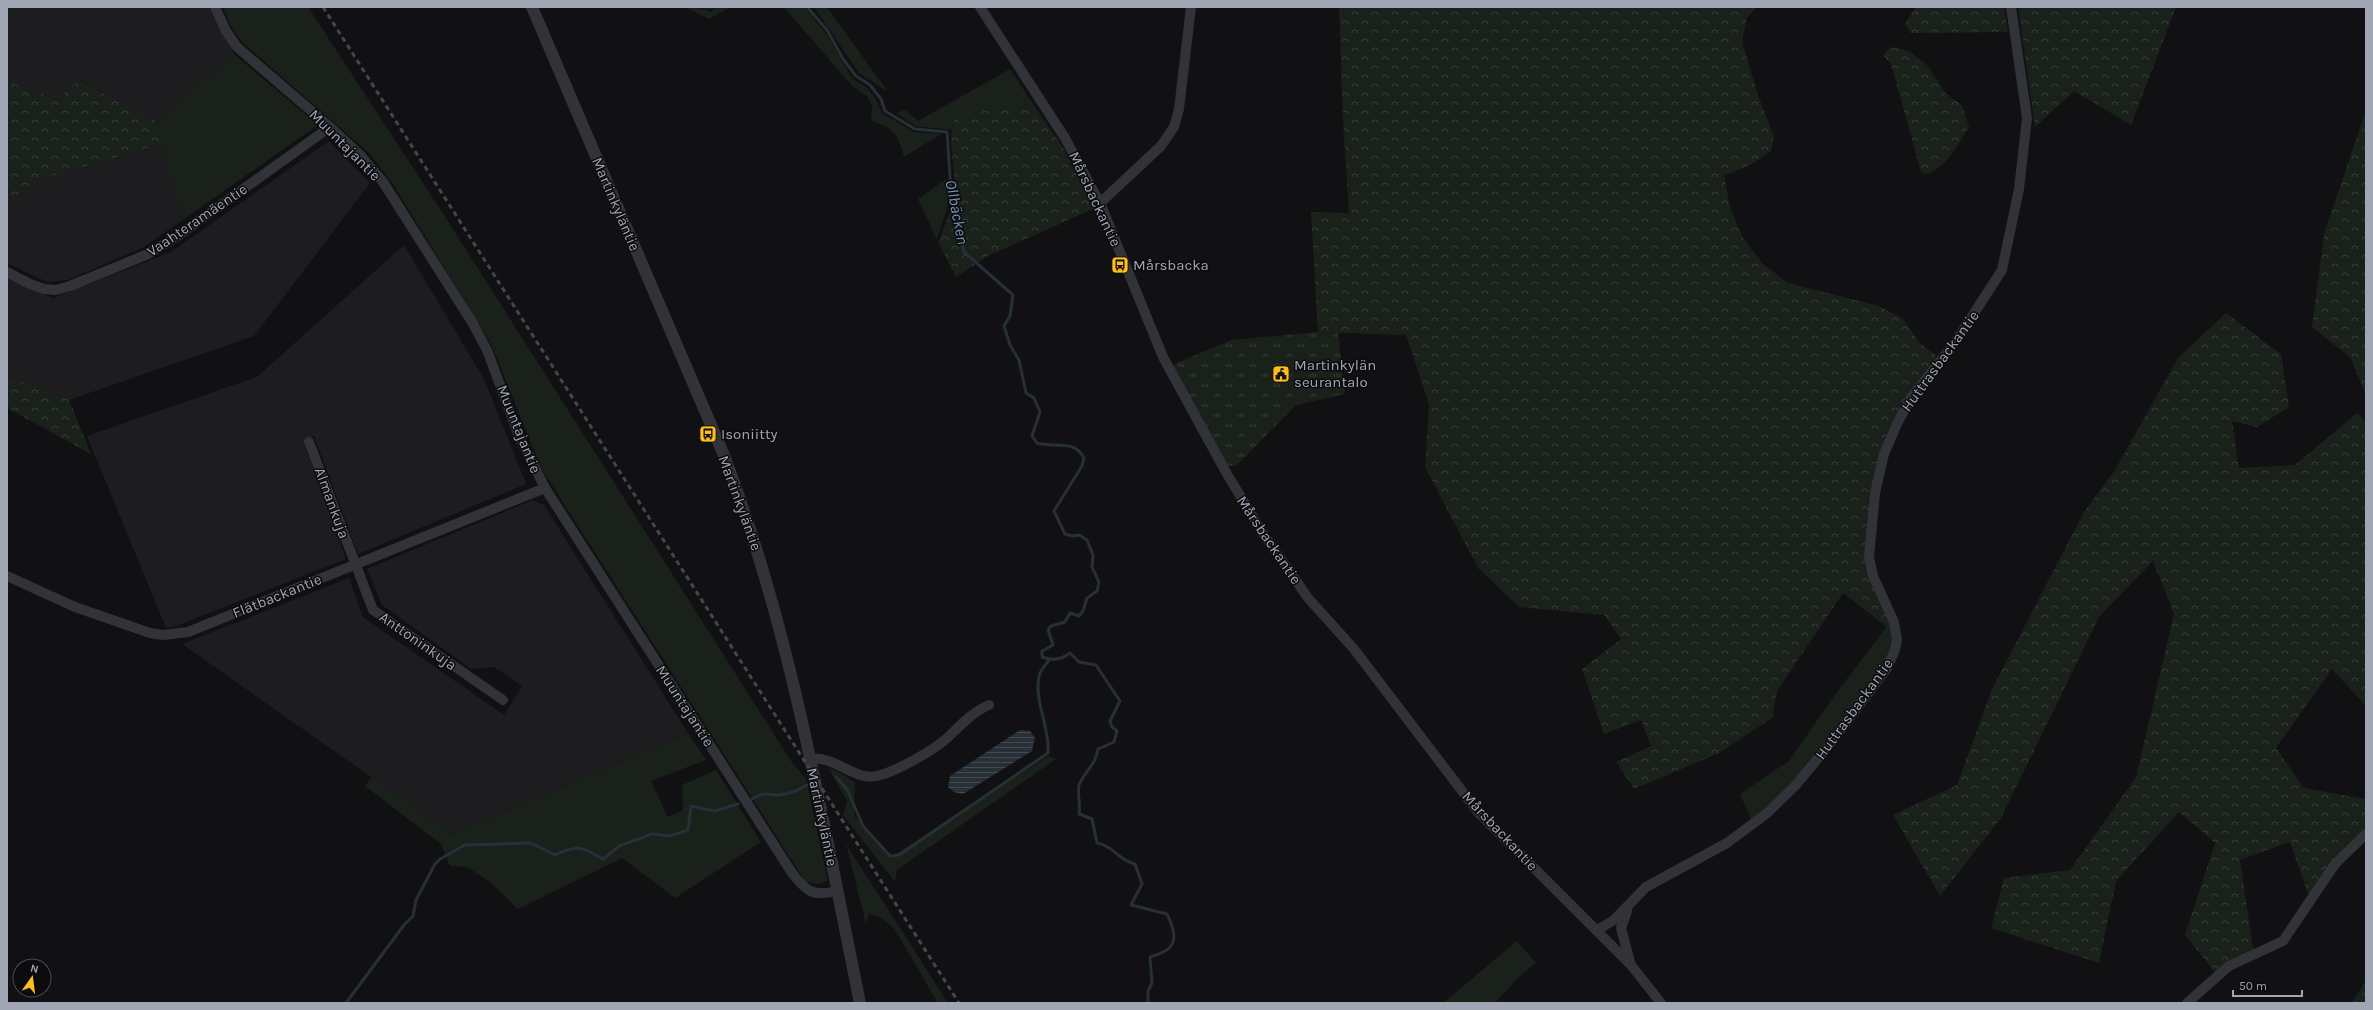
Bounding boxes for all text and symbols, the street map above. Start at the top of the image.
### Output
street label: Muuntajantie [306,106,384,184]
street label: Mårsbackantie [1065,149,1125,249]
street label: Martinkyläntie [588,154,644,254]
water label: Ollbäcken [941,178,973,246]
street label: Vaahteramäentie [143,180,251,260]
bus stop icon: Mårsbacka [1110,255,1130,275]
place label: Mårsbacka [1133,256,1209,274]
street label: Huttrasbackantie [1897,307,1983,415]
place label: Martinkylän seurantalo [1294,356,1376,391]
public building icon: Martinkylän seurantalo [1271,364,1291,384]
street label: Muuntajantie [493,382,545,476]
bus stop icon: Isoniitty [698,424,718,444]
place label: Isoniitty [721,425,778,443]
street label: Martinkyläntie [714,453,766,553]
street label: Almankuja [311,465,353,541]
street label: Mårsbackantie [1233,492,1305,588]
street label: Flätbackantie [230,570,324,622]
street label: Anttoninkuja [376,608,460,674]
street label: Huttrasbackantie [1811,655,1897,763]
street label: Muuntajantie [652,662,718,750]
street label: Martinkyläntie [803,766,841,868]
street label: Mårsbackantie [1458,787,1542,875]
north arrow [12,958,52,998]
text: N [29,962,40,976]
scale bar [2233,972,2302,998]
text: 50 m [2239,979,2267,993]

